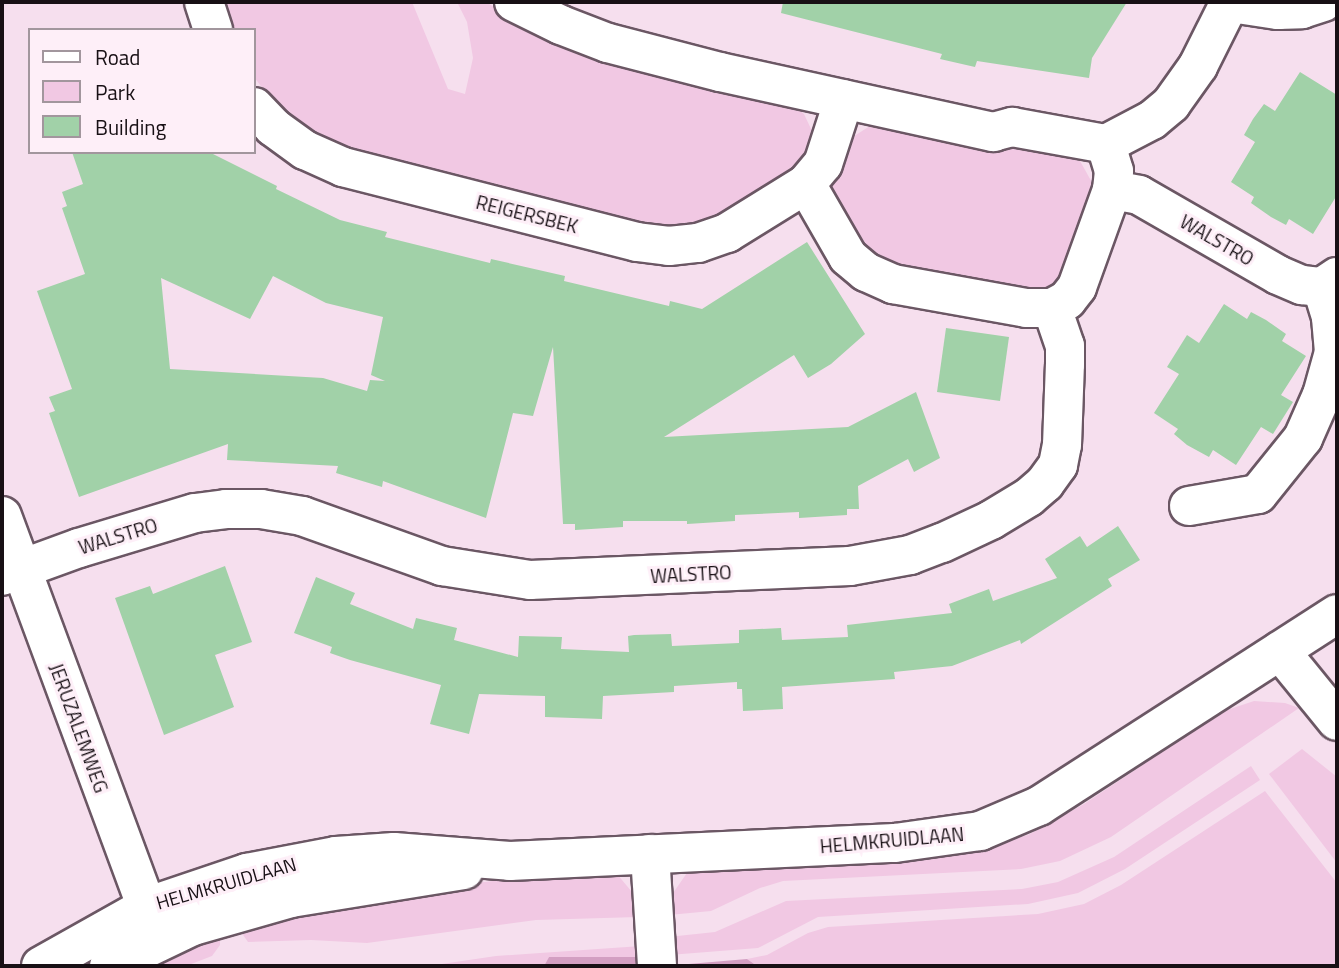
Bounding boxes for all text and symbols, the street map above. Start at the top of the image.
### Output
legend [28,28,256,154]
text: Road [95,41,140,73]
text: Park [95,76,135,108]
text: Building [95,111,166,143]
street label: REIGERSBEK [474,190,580,238]
street label: WALSTRO [1176,210,1258,270]
street label: WALSTRO [76,513,160,559]
street label: WALSTRO [650,560,732,588]
street label: JERUZALEMWEG [45,660,113,796]
street label: HELMKRUIDLAAN [819,822,965,858]
street label: HELMKRUIDLAAN [153,852,299,914]

